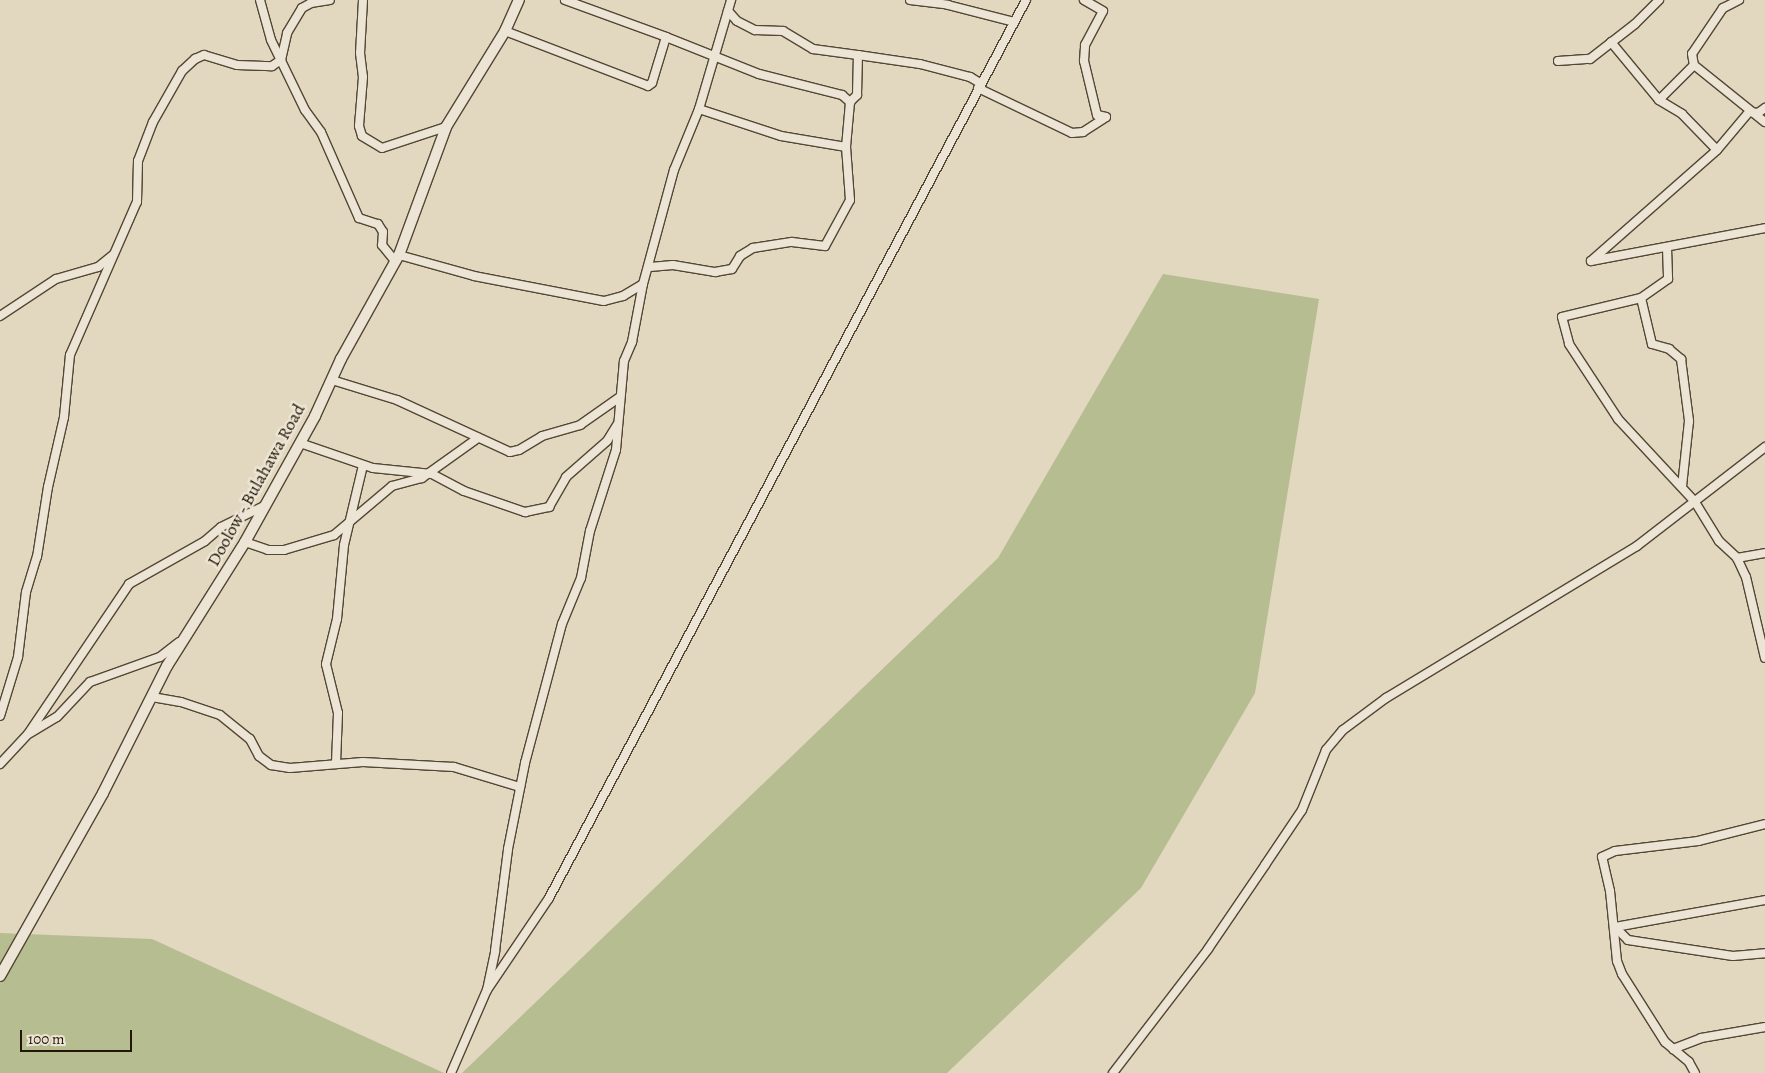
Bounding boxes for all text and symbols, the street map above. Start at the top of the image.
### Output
street label: Doolow - Bulahawa Road [202,400,310,570]
scale bar [22,1020,135,1052]
text: 100 m [28,1029,65,1049]

